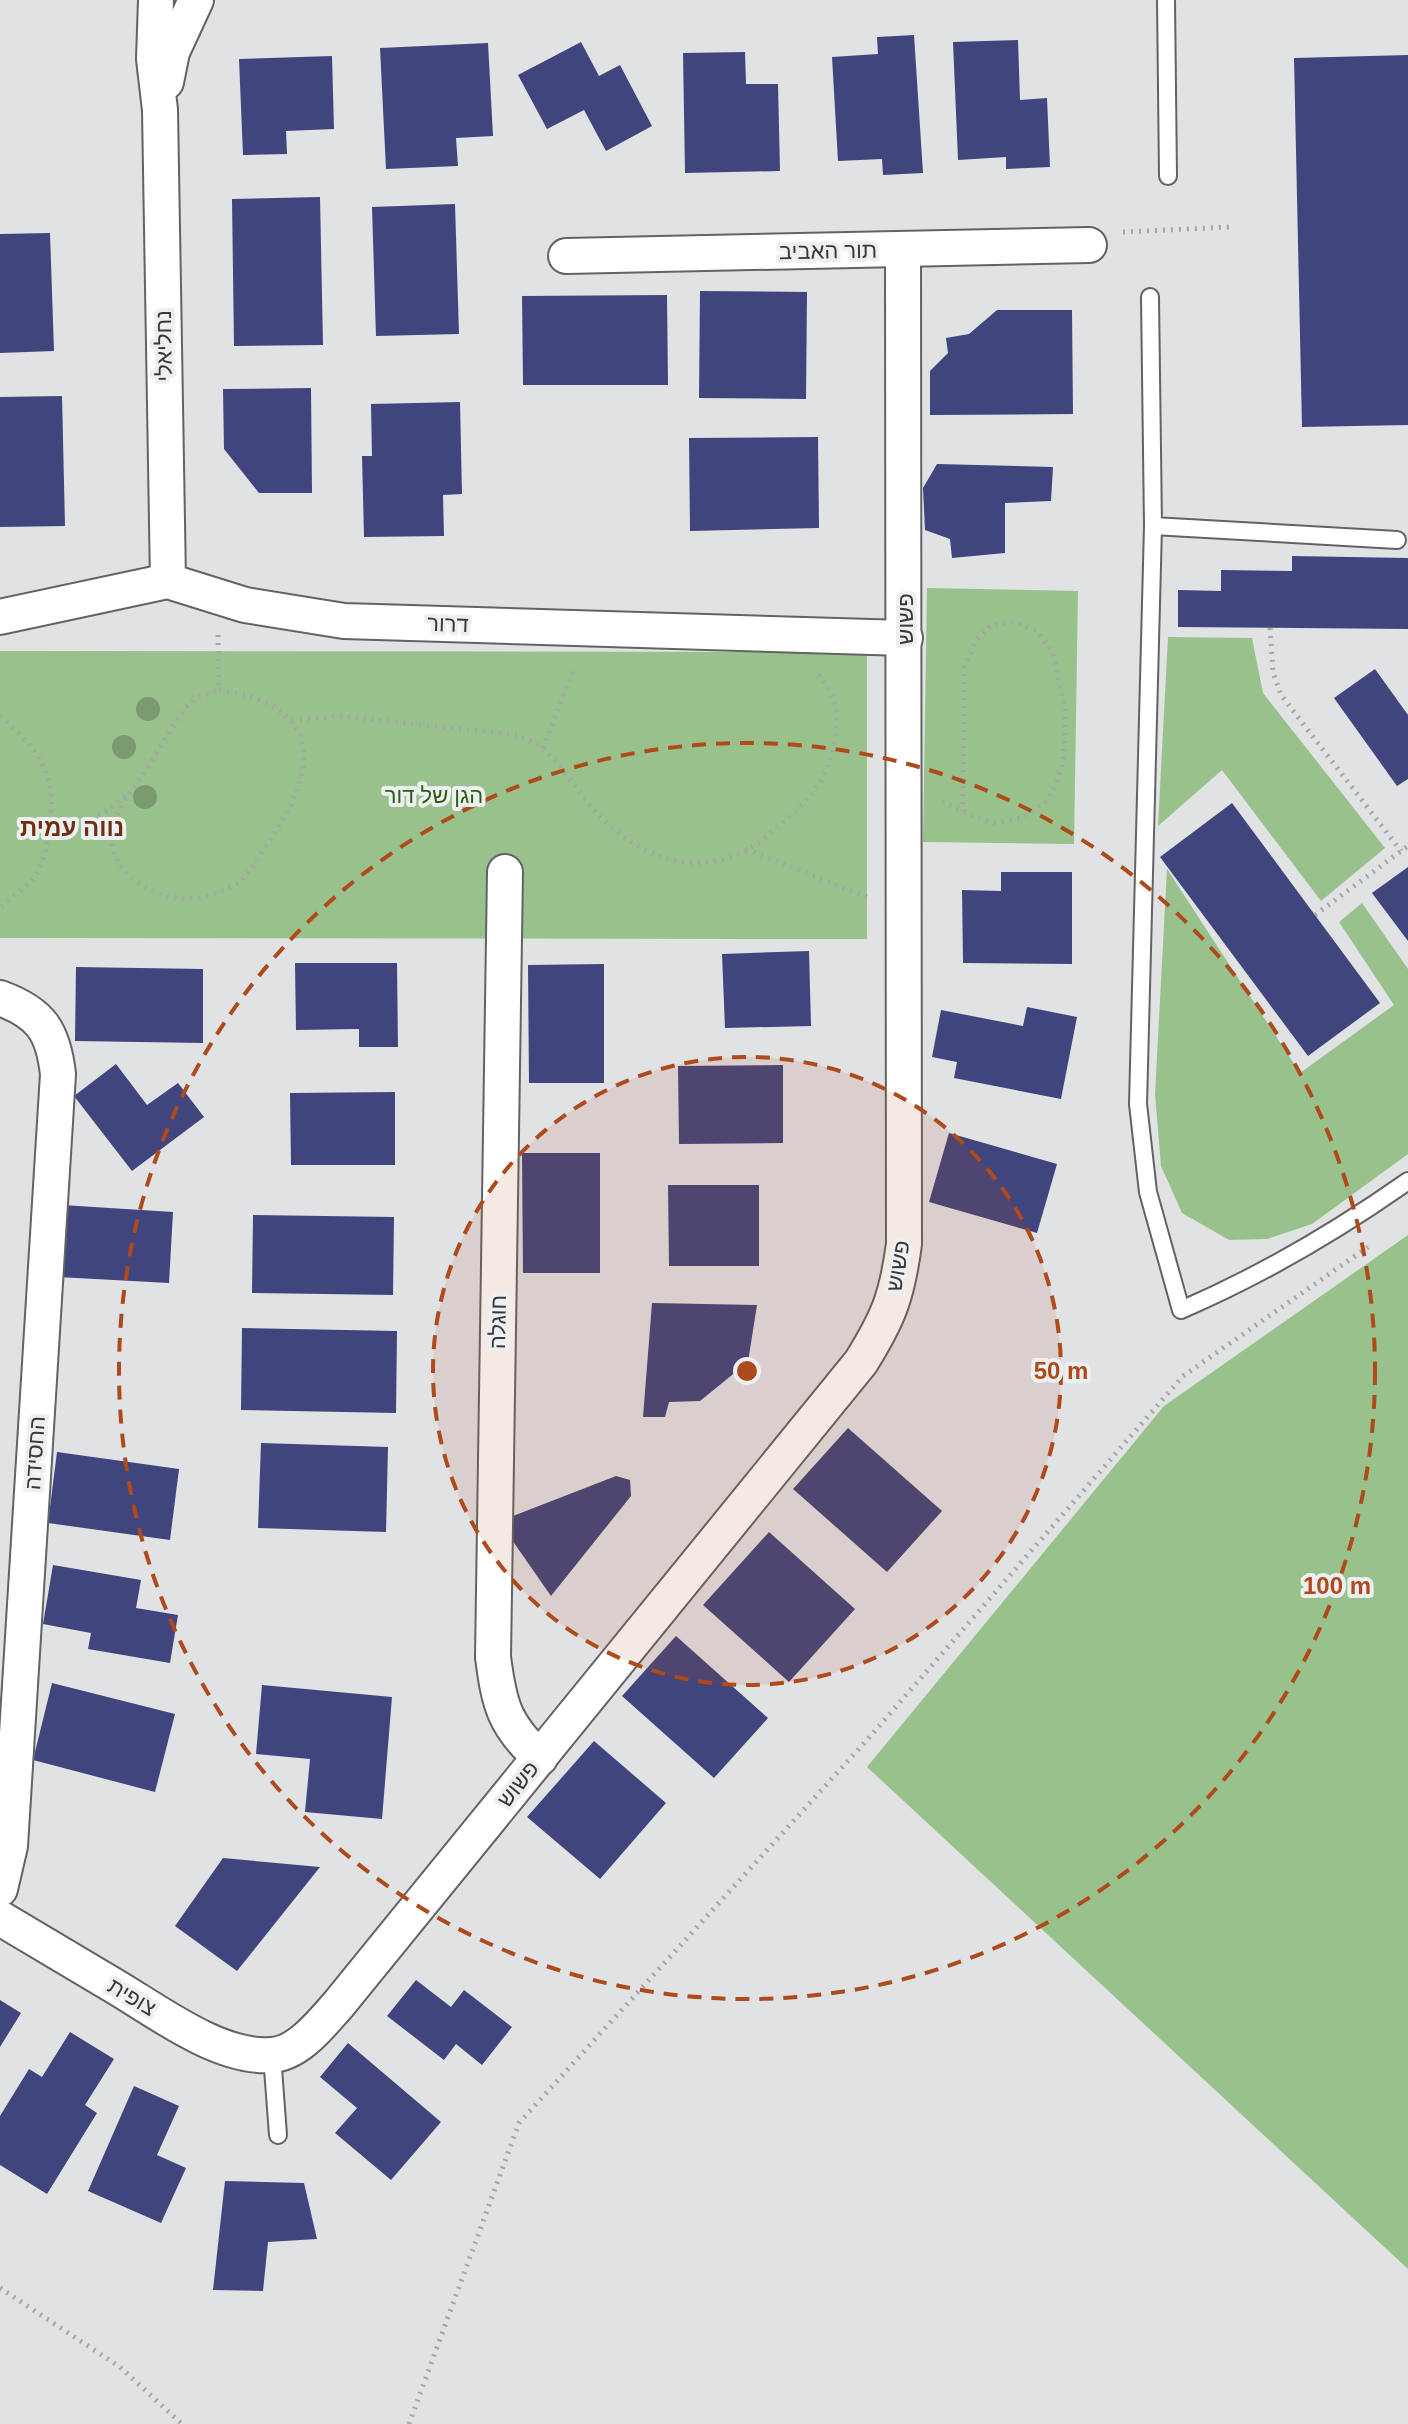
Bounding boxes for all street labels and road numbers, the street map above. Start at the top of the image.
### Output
street label: תור האביב [779,238,877,264]
street label: נחליאלי [151,310,177,382]
street label: פשוש [893,593,918,645]
street label: דרור [427,611,469,637]
street label: פשוש [881,1239,915,1293]
street label: חוגלה [485,1295,511,1349]
street label: החסידה [20,1415,50,1491]
street label: פשוש [492,1756,544,1812]
street label: צופית [103,1973,161,2021]

